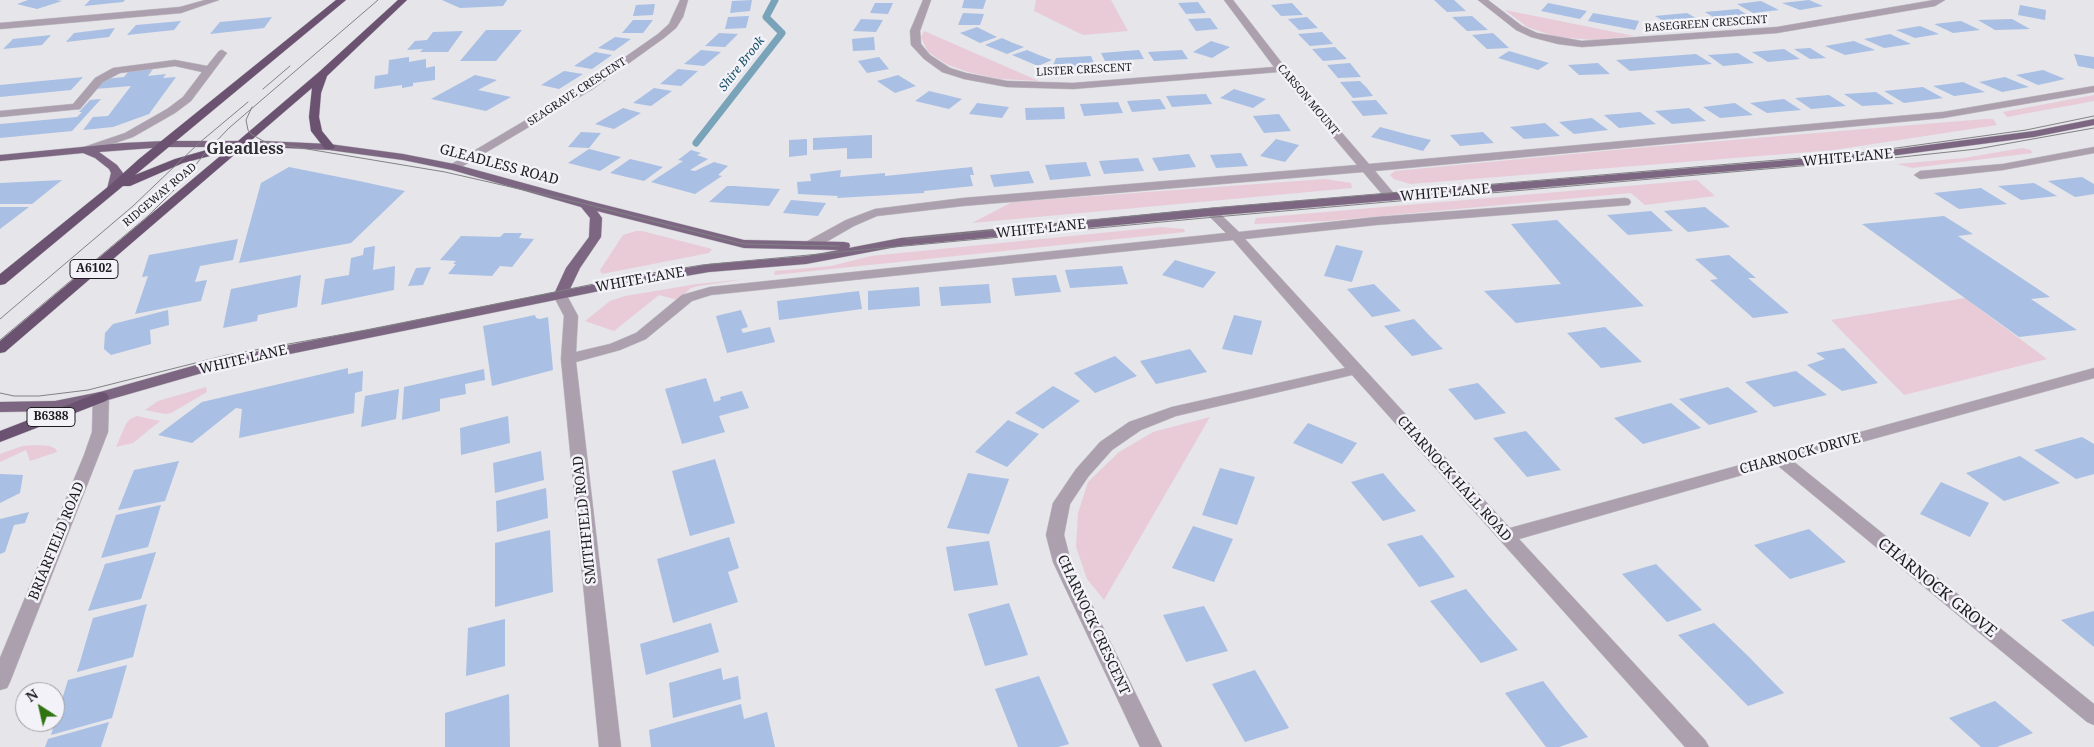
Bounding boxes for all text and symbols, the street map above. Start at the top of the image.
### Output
street label: BASEGREEN CRESCENT [1644,13,1768,35]
water label: Shire Brook [716,34,768,94]
street label: SEAGRAVE CRESCENT [525,55,629,129]
street label: LISTER CRESCENT [1036,61,1132,79]
street label: CARSON MOUNT [1274,62,1342,138]
district label: Gleadless [206,139,284,159]
street label: GLEADLESS ROAD [437,141,561,189]
street label: WHITE LANE [1803,146,1893,170]
street label: RIDGEWAY ROAD [121,160,199,230]
street label: WHITE LANE [1400,181,1490,205]
street label: WHITE LANE [995,216,1087,242]
road number: A6102 [70,260,118,278]
street label: WHITE LANE [594,264,686,296]
street label: WHITE LANE [197,342,289,378]
road number: B6388 [27,408,75,427]
street label: CHARNOCK HALL ROAD [1393,413,1515,545]
street label: CHARNOCK DRIVE [1738,430,1862,478]
street label: SMITHFIELD ROAD [570,455,600,585]
street label: BRIARFIELD ROAD [26,479,88,603]
street label: CHARNOCK GROVE [1874,534,2000,642]
street label: CHARNOCK CRESCENT [1053,552,1133,698]
north arrow [15,682,65,732]
text: N [22,684,42,706]

